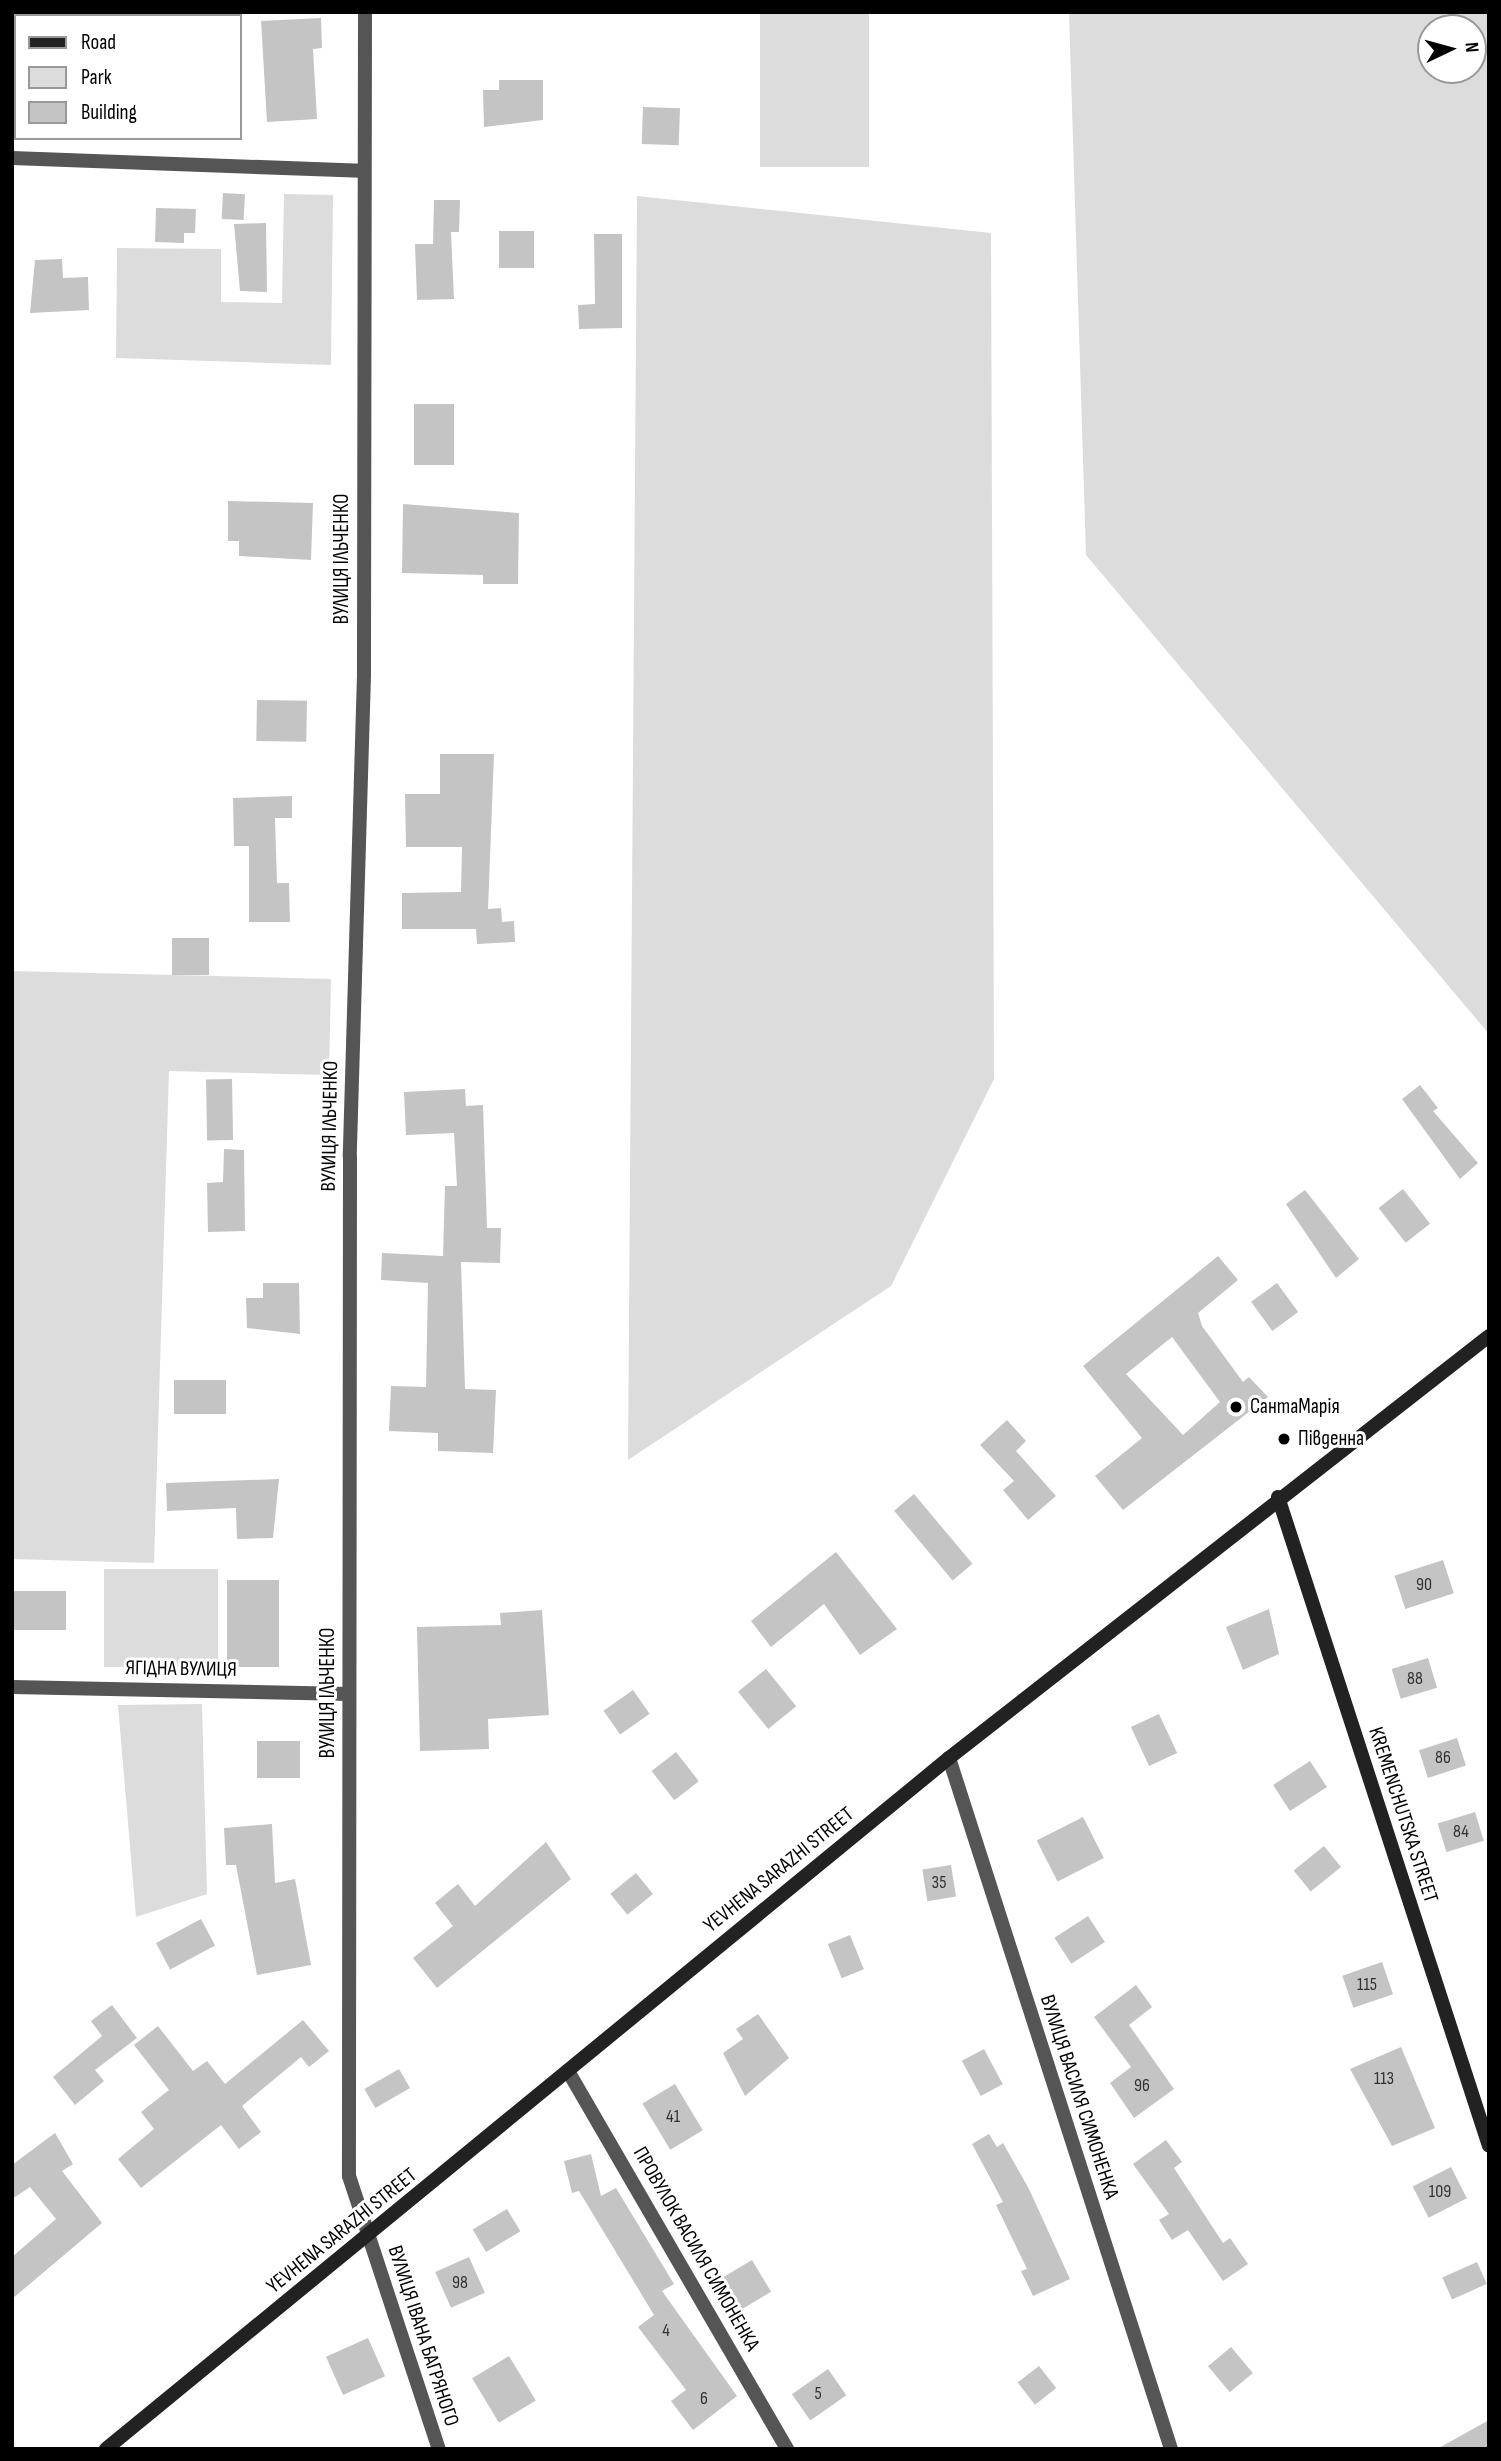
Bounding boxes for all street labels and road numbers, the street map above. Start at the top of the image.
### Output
street label: ВУЛИЦЯ ІЛЬЧЕНКО [329,494,355,624]
street label: ВУЛИЦЯ ІЛЬЧЕНКО [316,1060,344,1192]
street label: ВУЛИЦЯ ІЛЬЧЕНКО [315,1628,341,1758]
street label: ЯГІДНА ВУЛИЦЯ [125,1655,237,1683]
street label: KREMENCHUTSKA STREET [1363,1724,1443,1906]
street label: YEVHENA SARAZHI STREET [699,1802,859,1938]
street label: ВУЛИЦЯ ВАСИЛЯ СИМОНЕНКА [1034,1992,1124,2202]
street label: ПРОВУЛОК ВАСИЛЯ СИМОНЕНКА [627,2142,765,2356]
street label: YEVHENA SARAZHI STREET [262,2163,422,2299]
street label: ВУЛИЦЯ ІВАНА БАГРЯНОГО [382,2242,464,2430]

